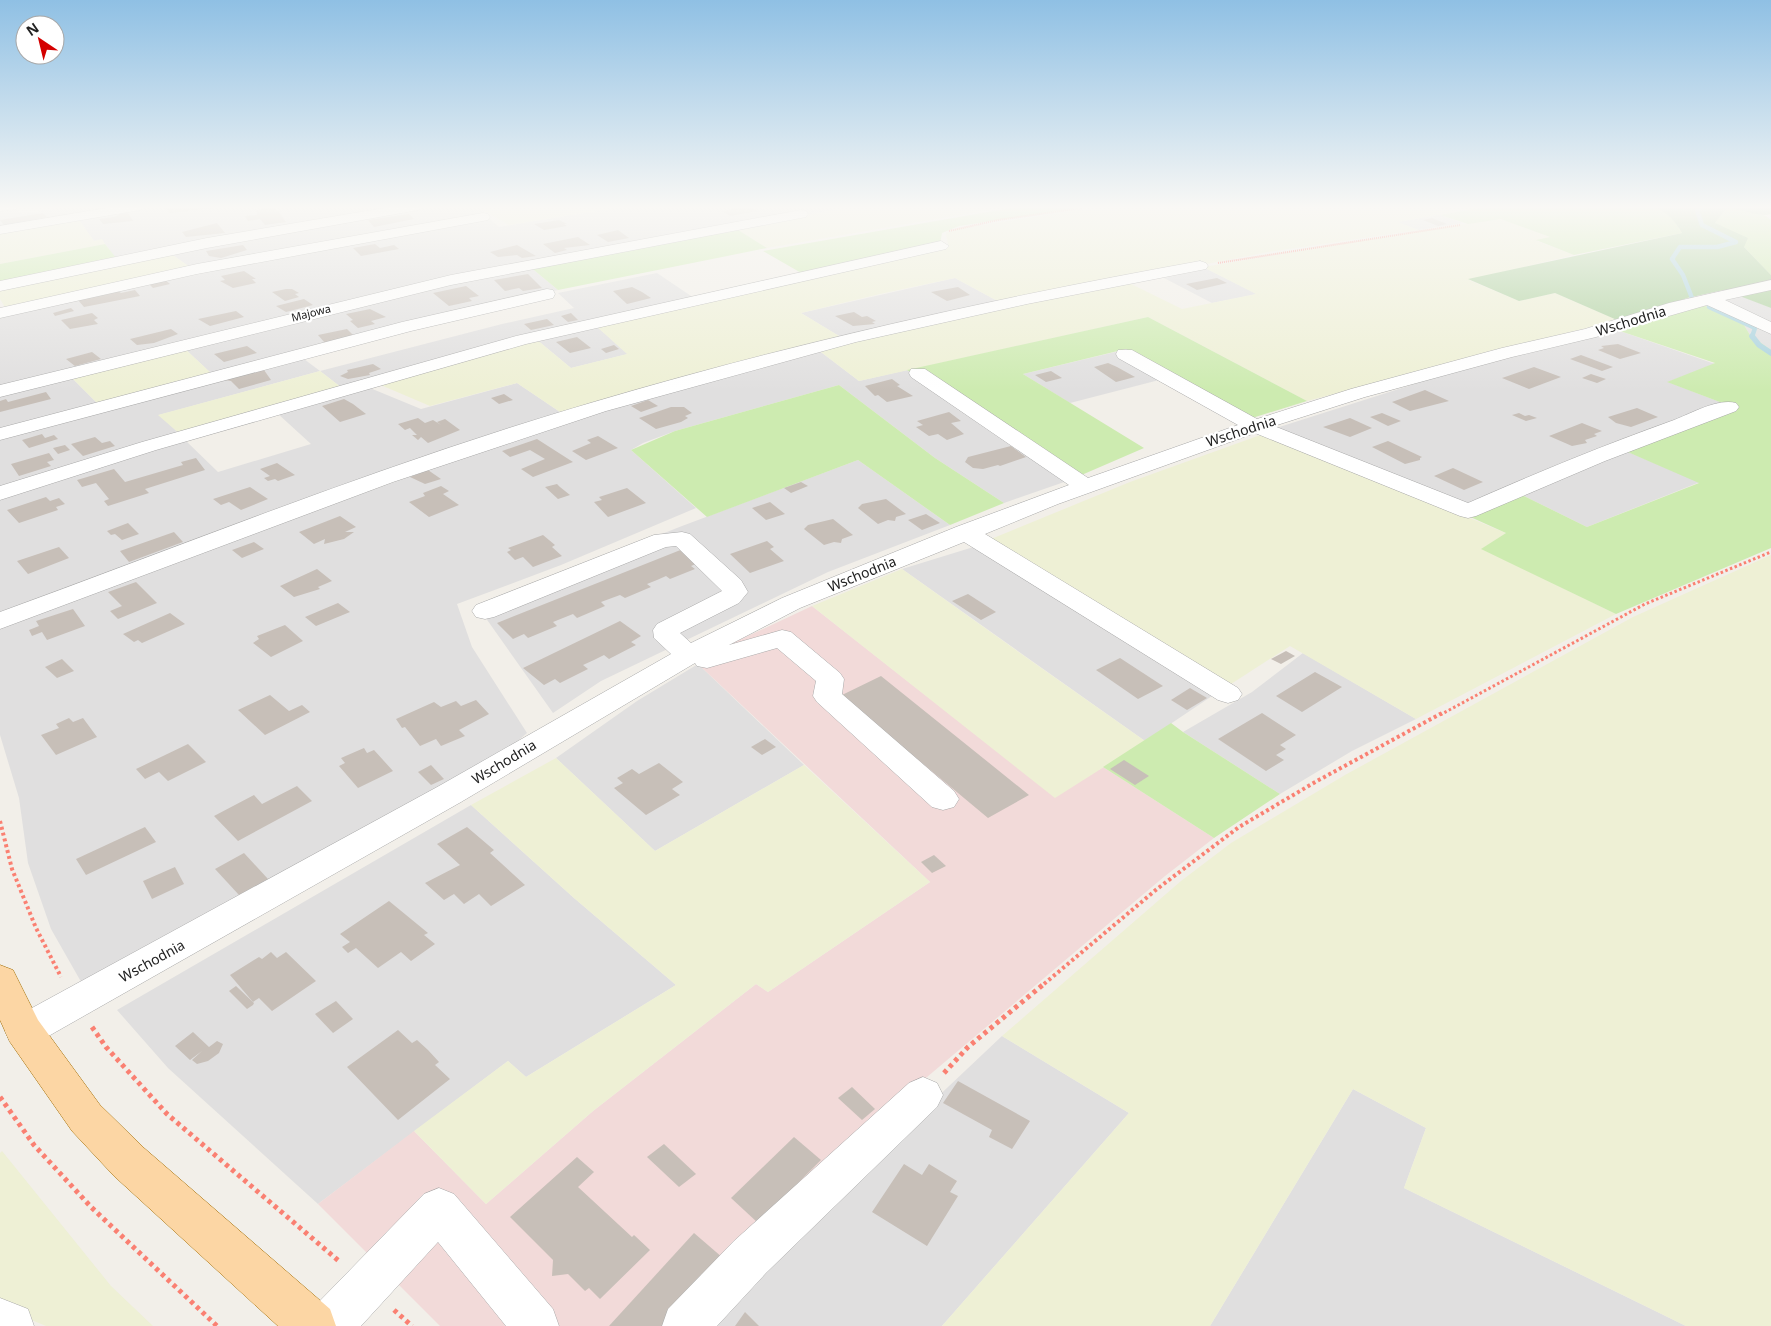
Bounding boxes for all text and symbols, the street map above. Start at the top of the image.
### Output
north arrow [15,15,65,65]
text: N [22,18,42,40]
street label: Majowa [290,300,332,325]
street label: Wschodnia [1594,301,1668,340]
street label: Wschodnia [1204,410,1278,451]
street label: Wschodnia [825,551,899,596]
street label: Wschodnia [468,735,540,788]
street label: Wschodnia [116,935,188,986]

